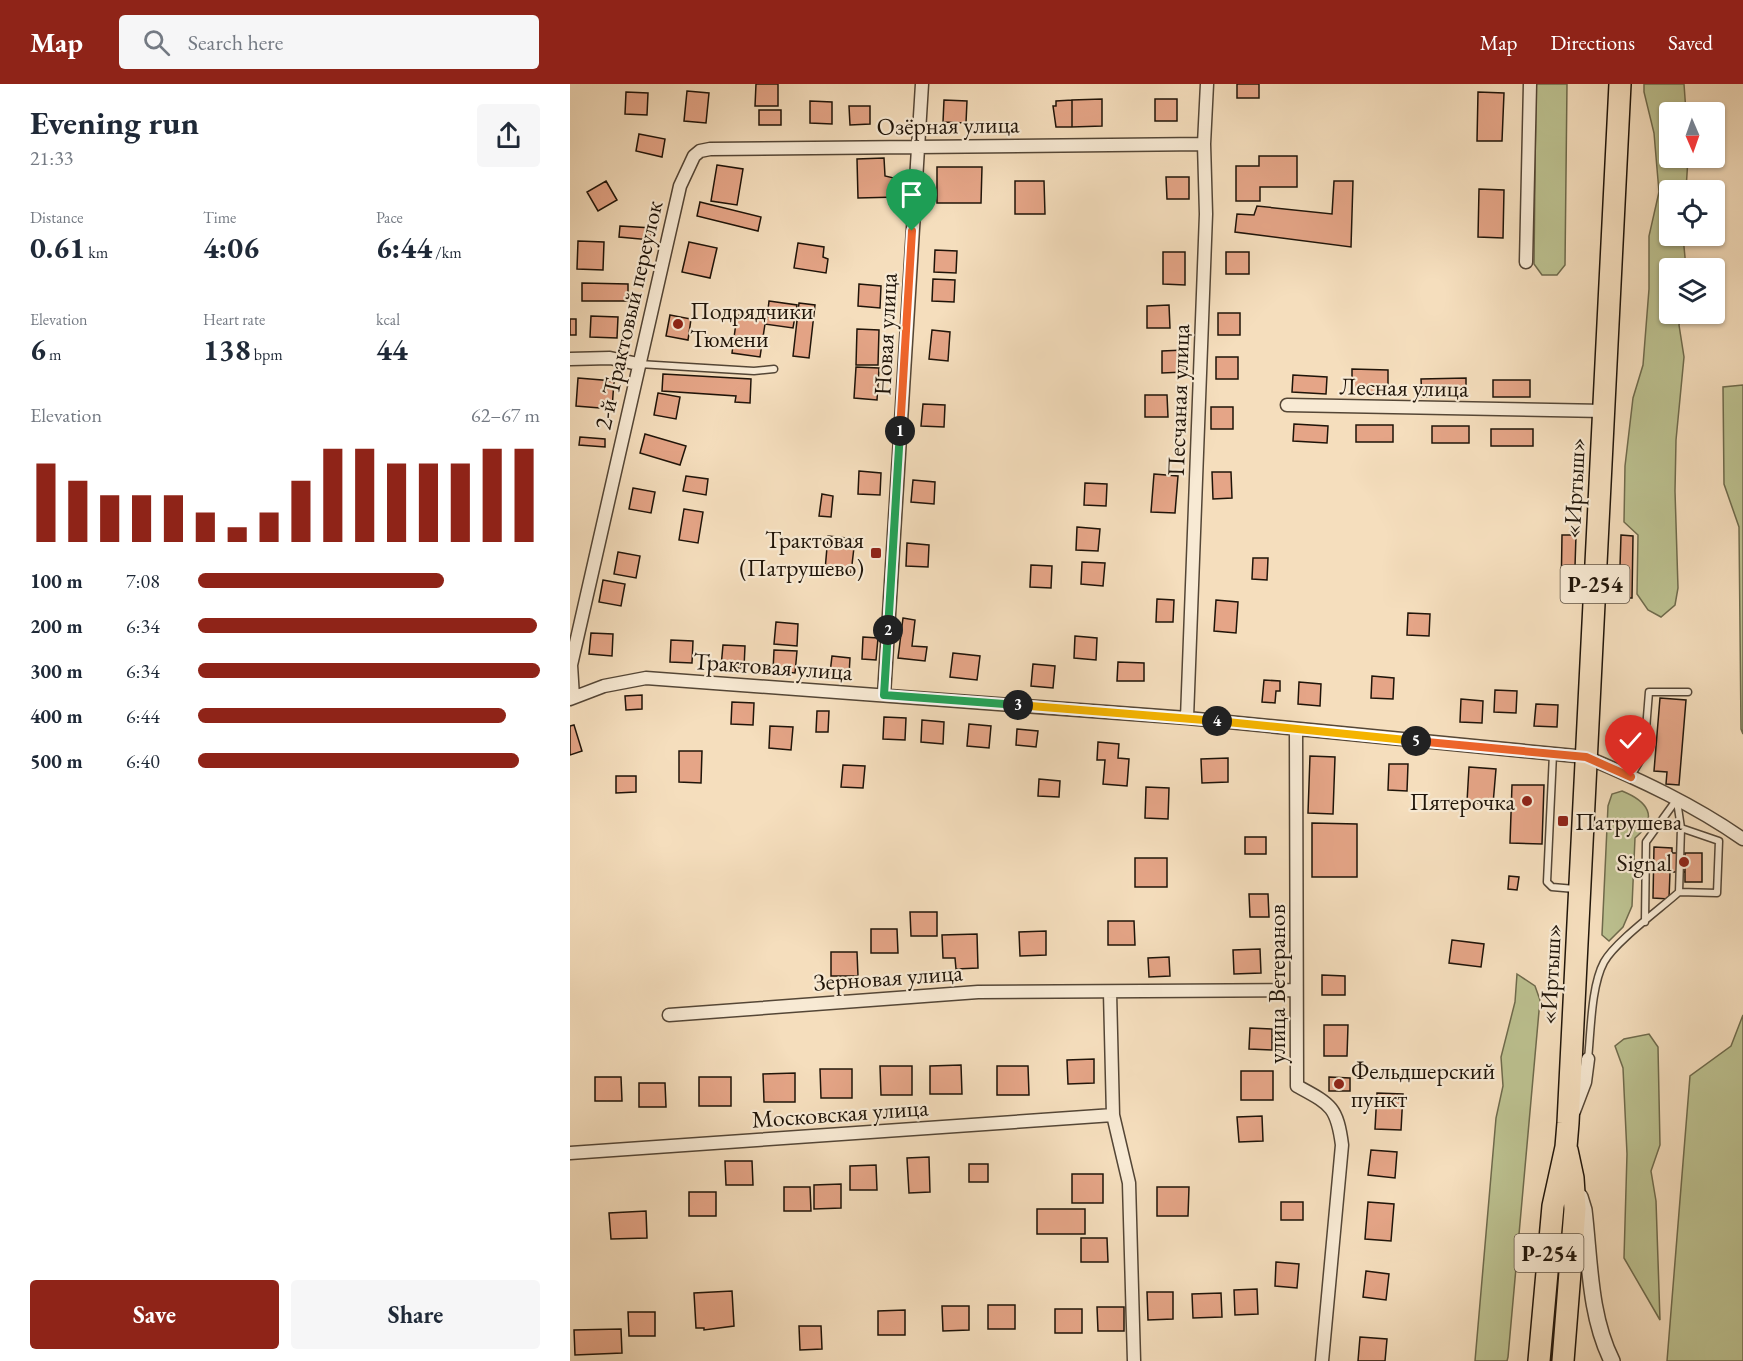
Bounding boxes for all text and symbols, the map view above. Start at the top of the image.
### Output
search box [119,15,539,69]
text: Map [30,24,83,60]
icon: search [140,26,173,59]
text: Search here [188,28,283,57]
text: Map [1480,29,1517,56]
text: Directions [1550,29,1635,56]
text: Saved [1668,29,1713,56]
text: Evening run [30,101,199,144]
north arrow [1659,102,1725,168]
map controls [1659,102,1725,324]
button: share [477,104,540,167]
street label: Озёрная улица [876,108,1020,142]
text: 21:33 [30,145,73,171]
pin [886,169,937,231]
icon: arrive [895,178,928,211]
button: locate [1659,180,1725,246]
street label: 2-й Трактовый переулок [587,197,670,433]
text: Distance [30,207,83,228]
text: Time [203,207,236,228]
text: Pace [376,207,403,228]
text: 0.61 [30,228,85,267]
text: 4:06 [203,228,259,267]
text: 6:44 [376,228,432,267]
text: km [85,242,108,263]
text: /km [432,242,462,263]
button: layers [1659,258,1725,324]
street label: Новая улица [866,272,904,396]
place label: Подрядчики Тюмени [690,295,814,354]
text: Elevation [30,309,88,330]
text: Heart rate [203,309,265,330]
text: kcal [376,309,400,330]
marker: Подрядчики Тюмени [671,317,685,331]
street label: Песчаная улица [1160,323,1196,477]
text: 6 [30,330,46,369]
text: 138 [203,330,251,369]
text: 44 [376,330,408,369]
text: m [46,344,62,365]
text: bpm [251,344,283,365]
street label: Лесная улица [1339,370,1469,404]
text: Elevation [30,402,102,428]
text: 62–67 m [471,402,540,428]
pin: 1 [885,416,915,446]
text: 1 [896,420,904,441]
street label: «Иртыш» [1556,437,1592,539]
place label: Трактовая (Патрушево) [739,524,864,583]
marker: Трактовая (Патрушево) [869,546,883,560]
road number: Р-254 [1560,565,1630,603]
text: 100 m [30,568,83,594]
text: 7:08 [126,568,160,594]
text: 200 m [30,613,83,639]
text: 6:34 [126,613,160,639]
pin: 2 [873,615,903,645]
text: 2 [884,619,892,640]
street label: Трактовая улица [692,645,854,687]
text: 300 m [30,658,83,684]
text: 6:34 [126,658,160,684]
pin: 3 [1003,690,1033,720]
text: 3 [1014,694,1022,715]
text: 400 m [30,703,83,729]
text: 6:44 [126,703,160,729]
pin: 4 [1202,706,1232,736]
text: 4 [1213,710,1221,731]
pin [1605,715,1656,777]
icon: check [1614,724,1647,757]
pin: 5 [1401,726,1431,756]
text: 5 [1412,730,1420,751]
text: 500 m [30,748,83,774]
text: 6:40 [126,748,160,774]
place label: Пятерочка [1409,786,1515,817]
marker: Пятерочка [1520,794,1534,808]
place label: Патрушева [1575,806,1683,837]
marker: Патрушева [1556,814,1570,828]
place label: Signal [1617,847,1672,878]
marker: Signal [1677,855,1691,869]
street label: улица Ветеранов [1261,904,1292,1064]
street label: «Иртыш» [1532,923,1568,1025]
street label: Зерновая улица [812,956,964,998]
place label: Фельдшерский пункт [1351,1055,1495,1114]
marker: Фельдшерский пункт [1332,1077,1346,1091]
street label: Московская улица [751,1091,930,1135]
road number: Р-254 [1514,1234,1584,1272]
button: Save [30,1280,279,1349]
button: Share [291,1280,540,1349]

